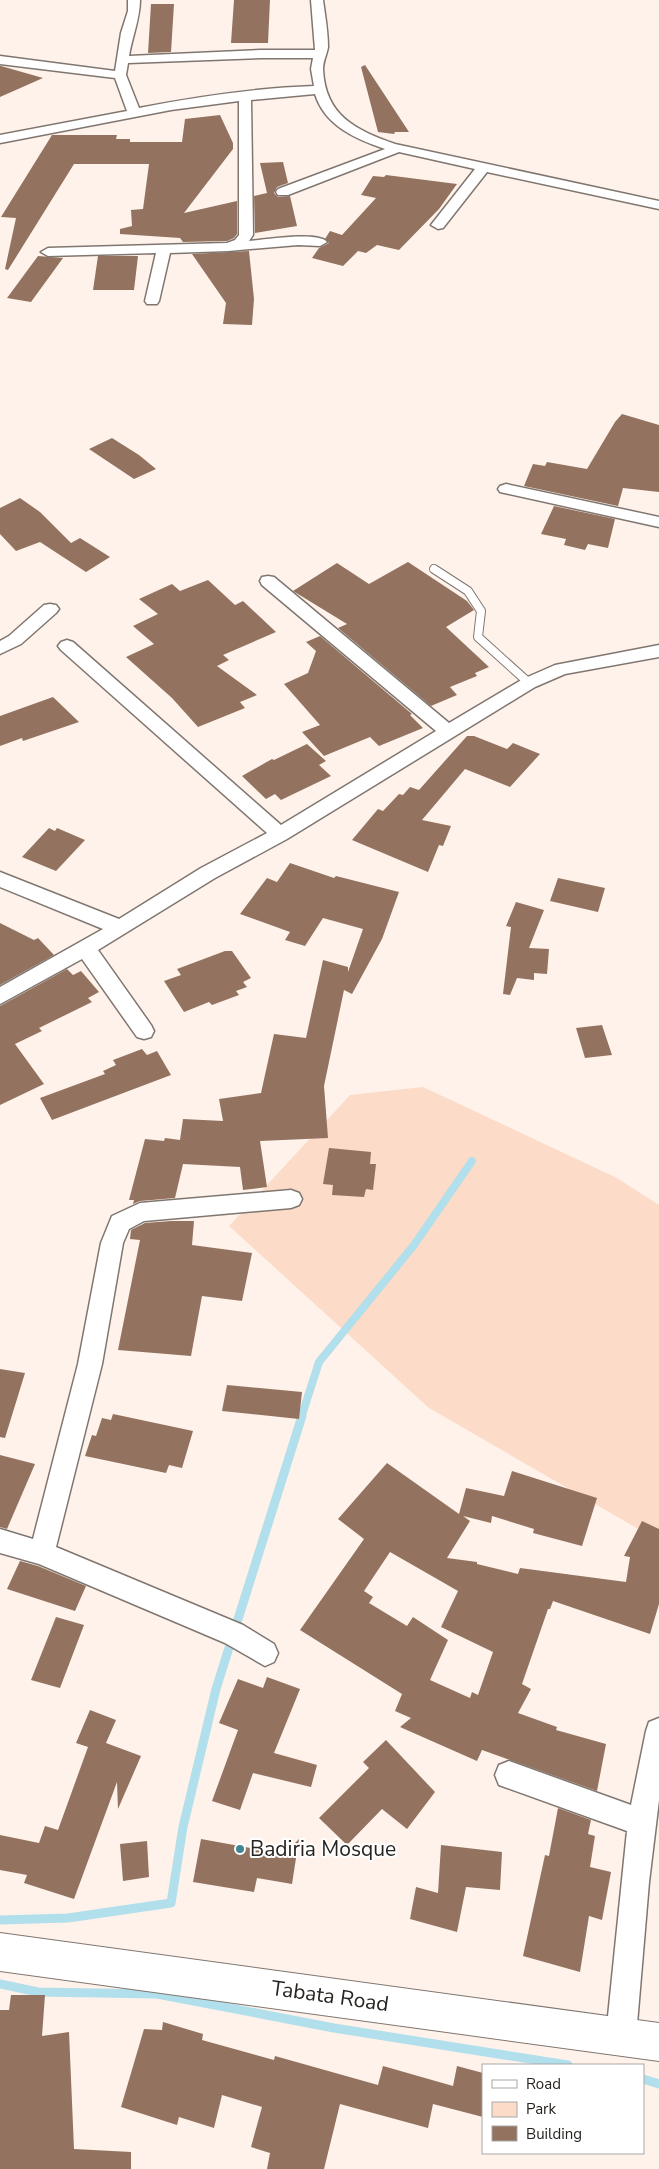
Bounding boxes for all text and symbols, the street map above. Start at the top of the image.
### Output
place label: Badiria Mosque [250,1835,396,1863]
marker: Badiria Mosque [234,1843,246,1855]
street label: Tabata Road [269,1974,391,2018]
legend [482,2064,644,2154]
text: Road [526,2074,561,2094]
text: Park [526,2099,556,2119]
text: Building [526,2124,582,2144]

